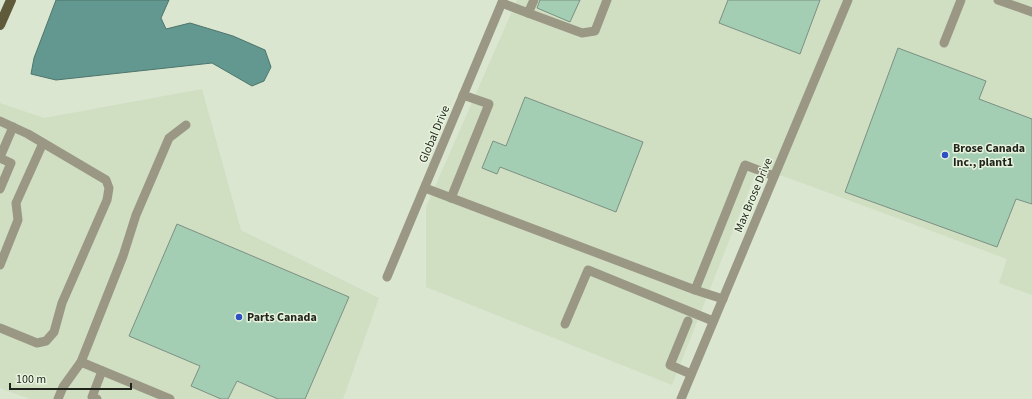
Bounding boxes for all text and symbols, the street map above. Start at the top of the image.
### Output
street label: Global Drive [415,103,454,166]
place label: Brose Canada Inc., plant1 [953,140,1025,171]
marker: Brose Canada Inc., plant1 [940,150,950,160]
street label: Max Brose Drive [730,155,777,235]
place label: Parts Canada [247,309,317,326]
marker: Parts Canada [234,312,244,322]
scale bar [10,365,131,391]
text: 100 m [16,371,46,388]

